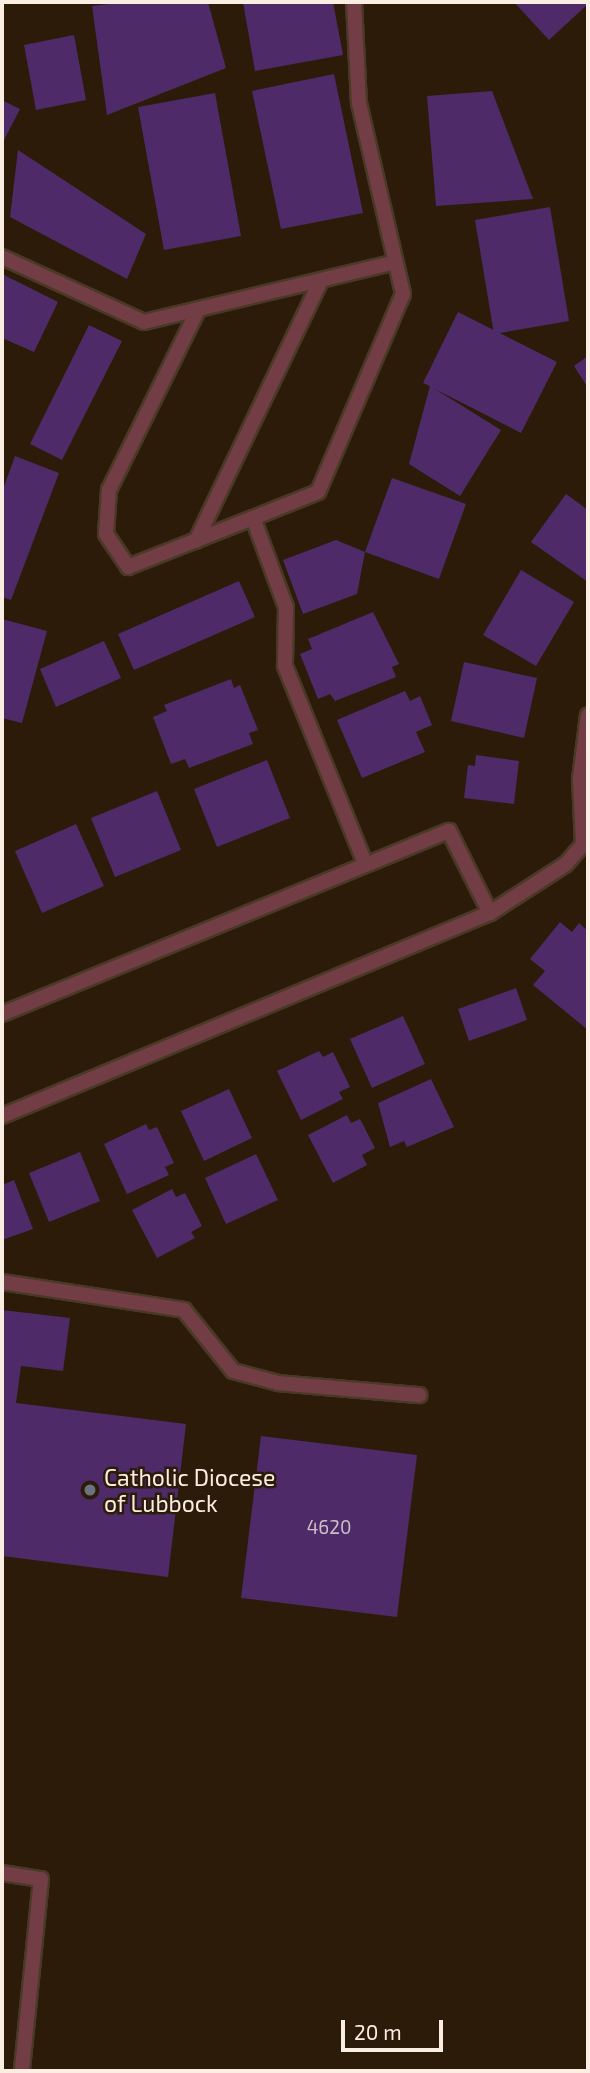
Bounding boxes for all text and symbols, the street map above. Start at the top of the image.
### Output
place label: Catholic Diocese of Lubbock [104,1463,275,1517]
marker: Catholic Diocese of Lubbock [82,1482,98,1498]
house number: 4620 [307,1516,351,1538]
scale bar [345,2007,447,2050]
text: 20 m [354,2019,402,2044]

